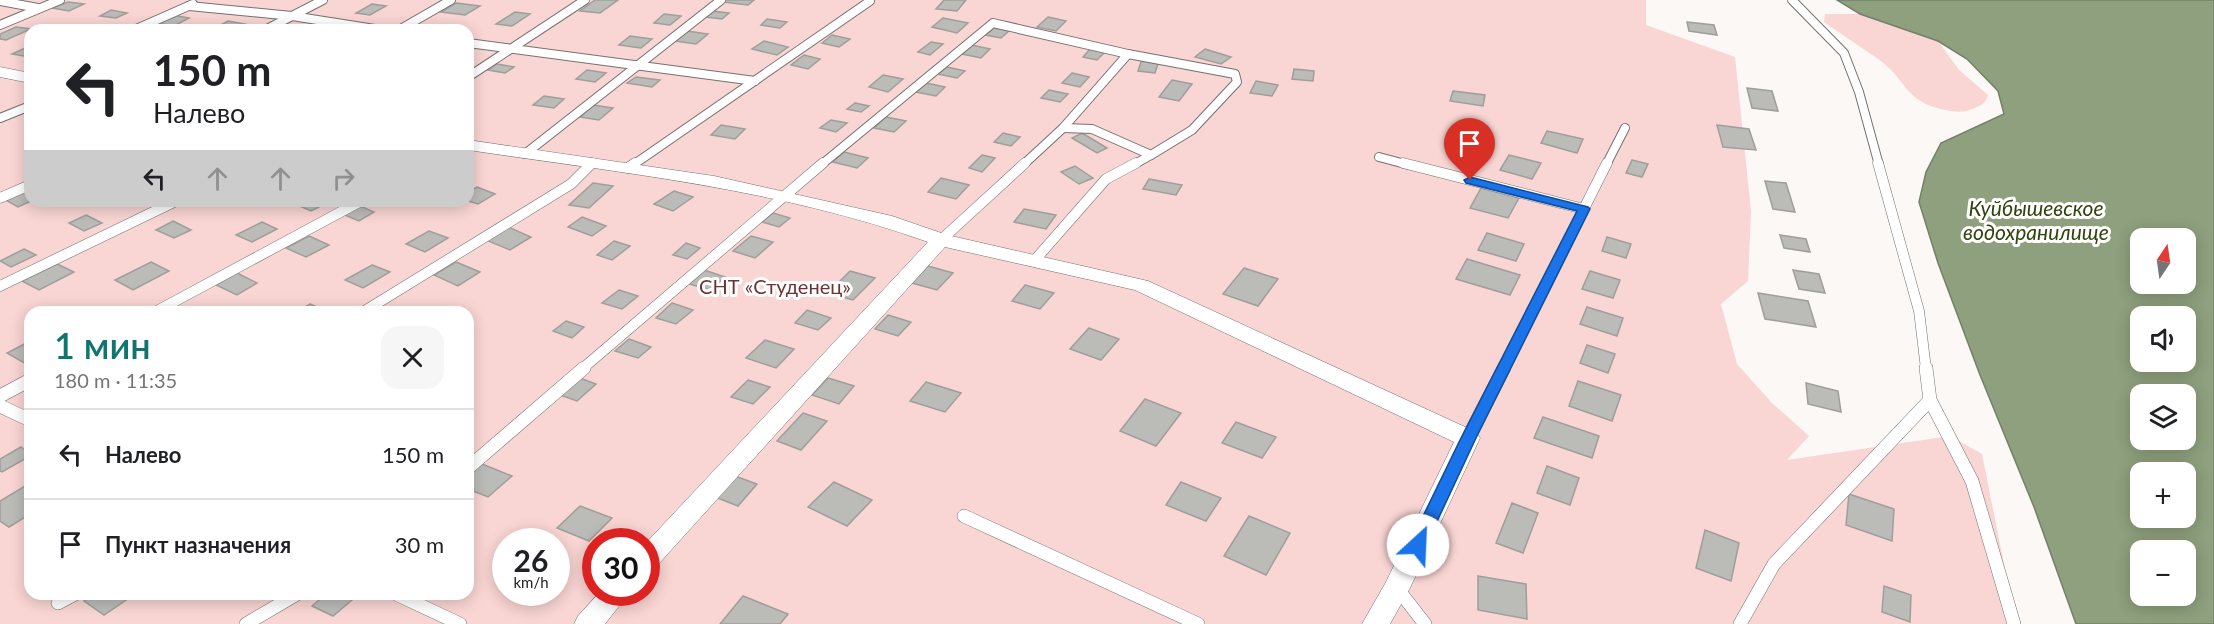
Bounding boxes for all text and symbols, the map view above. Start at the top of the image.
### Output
text: 150 m [153,45,271,95]
icon: left [54,48,132,126]
text: Налево [153,96,245,129]
pin [1444,118,1495,180]
icon: arrive [1453,127,1486,160]
icon: left [138,162,171,195]
icon: ahead [201,162,234,195]
icon: ahead [264,162,297,195]
icon: right [327,162,360,195]
water label: Куйбышевское водохранилище [1963,195,2109,244]
north arrow [2130,228,2196,294]
map controls [2130,228,2196,606]
park label: СНТ «Студенец» [699,274,851,298]
button: sound [2130,306,2196,372]
text: 1 мин [54,323,151,367]
button: close [381,326,444,389]
text: 180 m · 11:35 [54,368,177,392]
button: layers [2130,384,2196,450]
icon: left [54,438,87,471]
text: Налево [105,441,181,468]
text: 150 m [382,441,444,468]
button: + [2130,462,2196,528]
position arrow [1386,513,1450,577]
icon: arrive [54,528,87,561]
speed limit sign: 30 [582,528,660,606]
text: Пункт назначения [105,531,291,558]
text: 30 m [395,531,444,558]
button: − [2130,540,2196,606]
text: 26 [514,542,548,578]
text: km/h [513,573,549,591]

